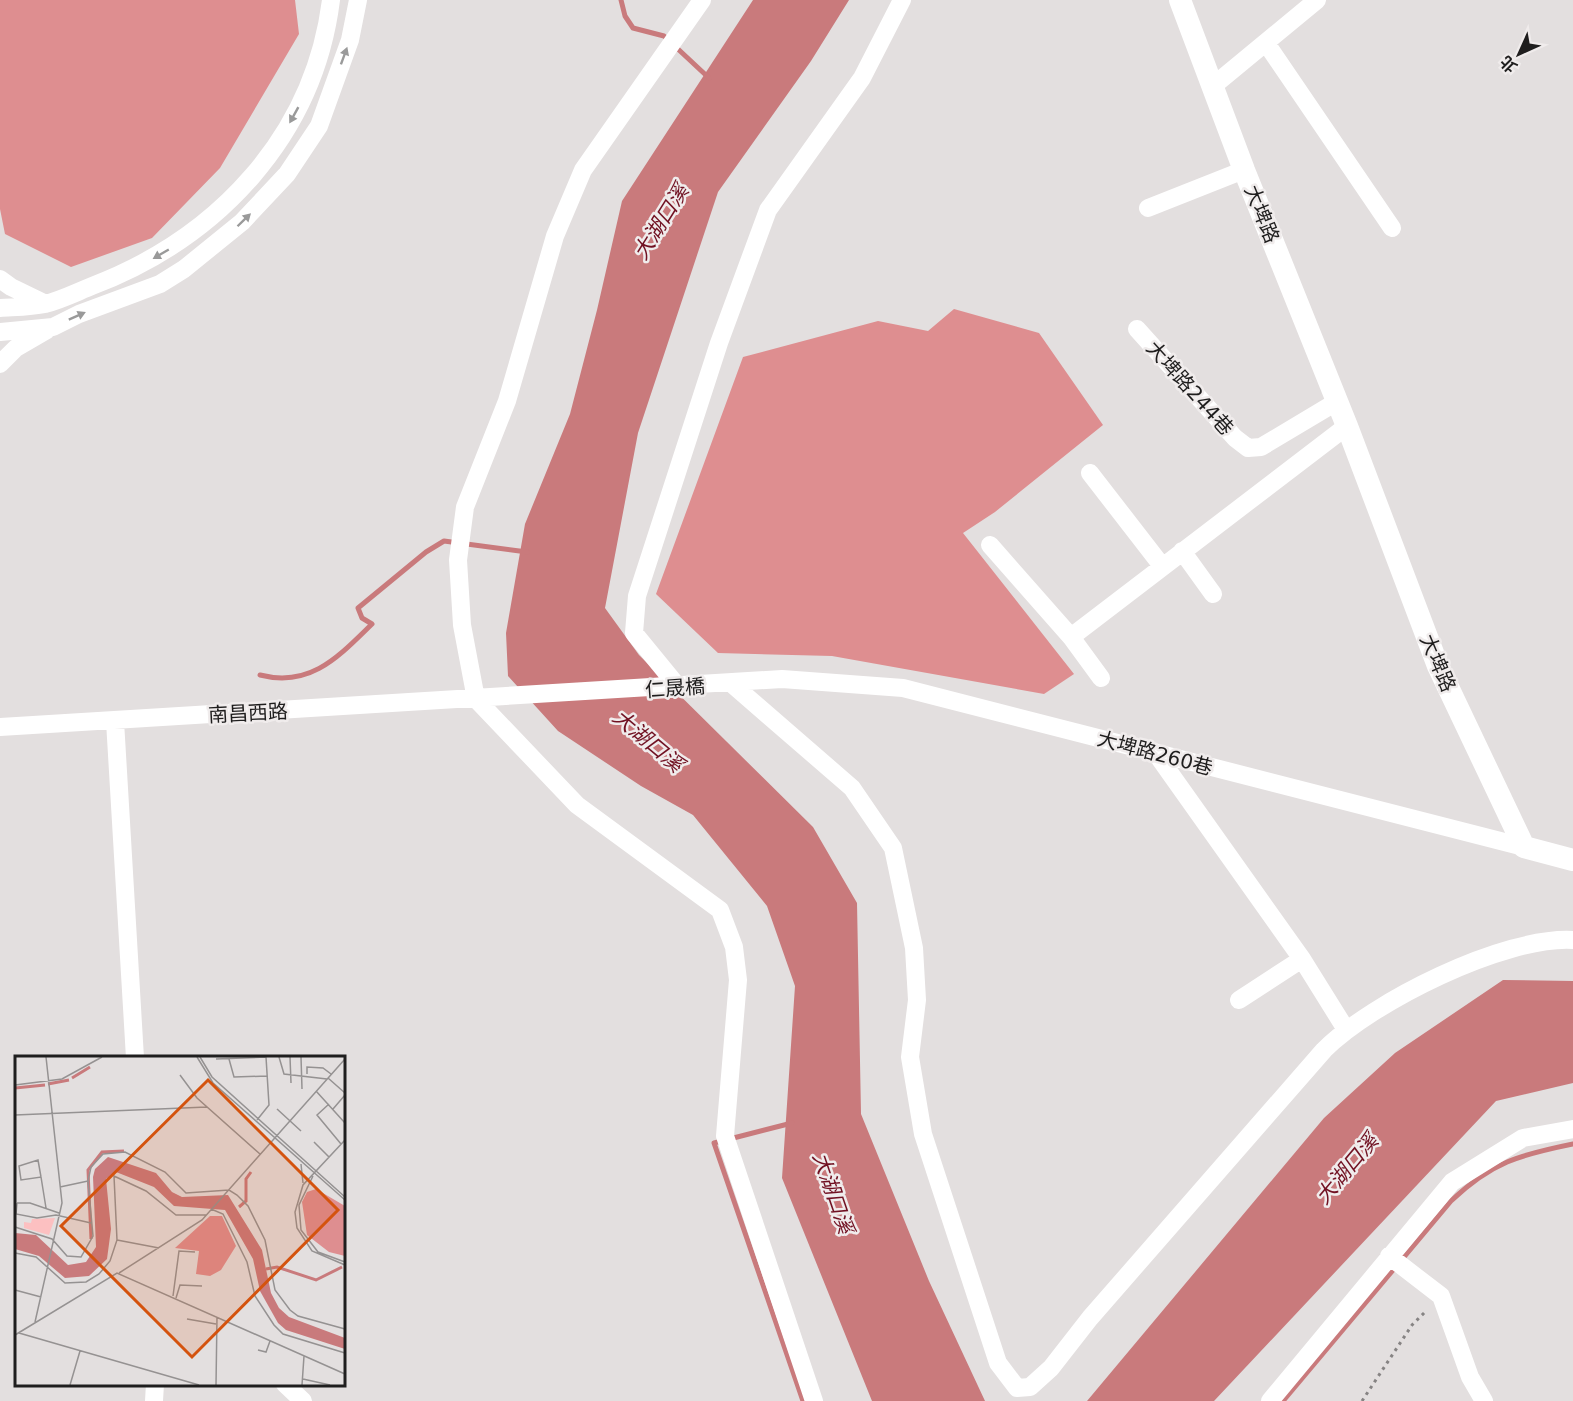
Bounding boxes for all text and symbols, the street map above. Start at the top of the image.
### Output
north arrow [1489,24,1549,84]
one-way arrow [340,47,350,65]
text: 北 [1496,52,1521,77]
one-way arrow [289,106,299,123]
water label: 大湖口溪 [629,177,695,264]
street label: 大埤路 [1240,182,1284,246]
one-way arrow [237,213,252,227]
one-way arrow [152,249,169,259]
one-way arrow [68,311,85,320]
street label: 大埤路244巷 [1142,336,1238,440]
street label: 大埤路 [1415,631,1461,695]
street label: 仁晟橋 [644,674,706,702]
street label: 南昌西路 [207,699,289,727]
water label: 大湖口溪 [608,705,690,779]
street label: 大埤路260巷 [1095,726,1215,780]
inset map [15,1056,345,1386]
water label: 大湖口溪 [1311,1127,1385,1209]
water label: 大湖口溪 [808,1149,859,1239]

